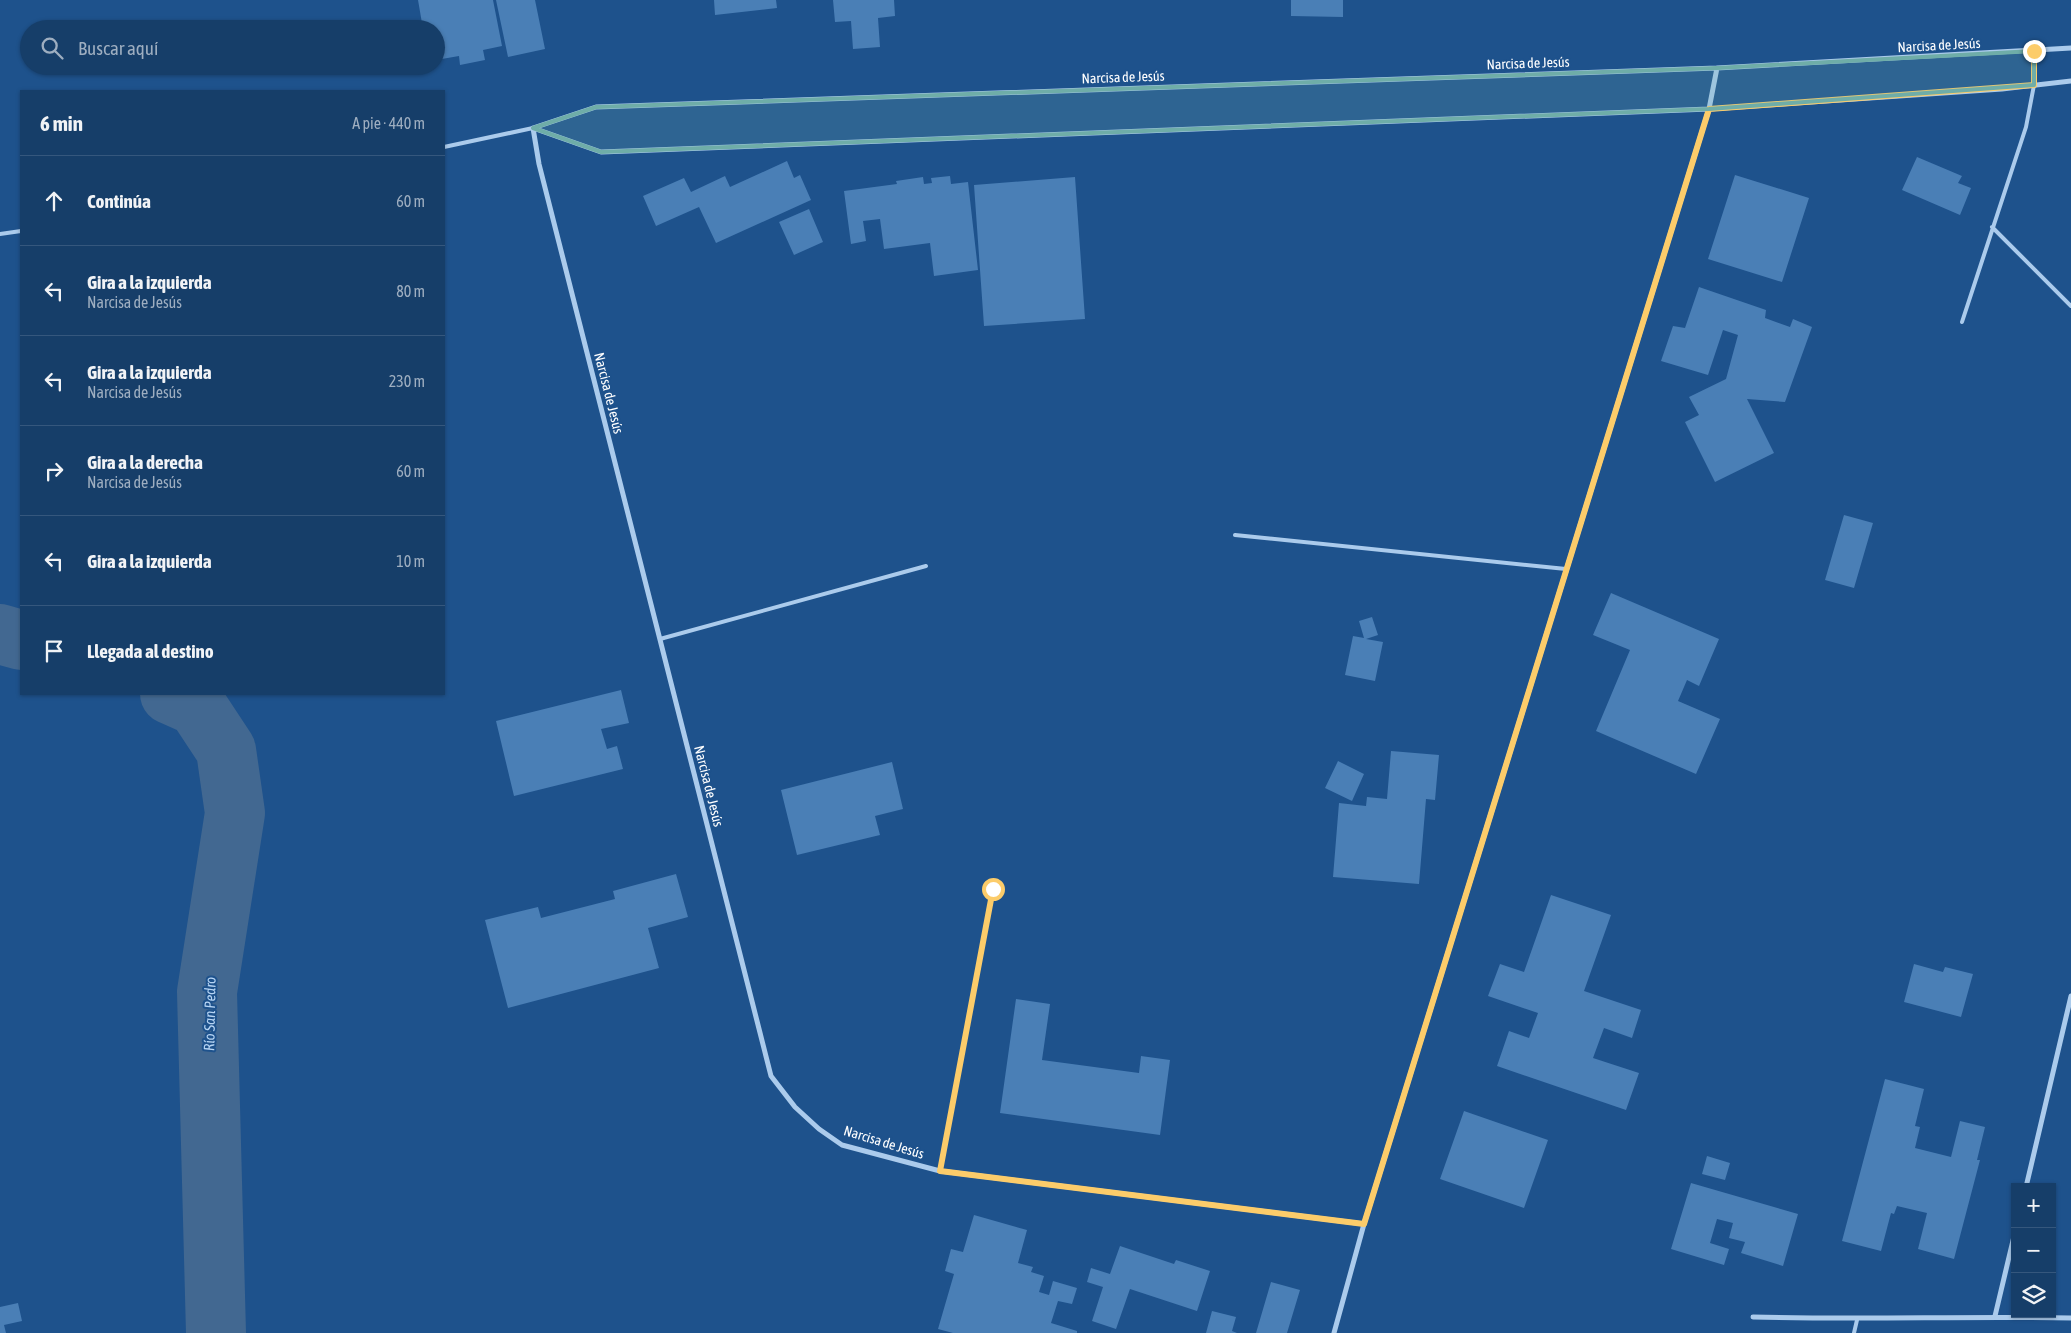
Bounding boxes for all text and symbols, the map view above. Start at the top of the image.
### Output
search box [20,20,445,75]
icon: search [38,34,66,62]
street label: Narcisa de Jesús [1897,35,1981,55]
text: Buscar aquí [78,37,158,59]
route end [2023,40,2046,63]
street label: Narcisa de Jesús [1486,54,1570,72]
street label: Narcisa de Jesús [1081,68,1165,86]
text: 6 min [40,111,83,135]
text: A pie · 440 m [352,114,425,132]
icon: ahead [40,187,68,215]
text: Continúa [87,190,151,212]
text: 60 m [396,192,425,210]
text: Gira a la izquierda [87,271,212,293]
icon: left [40,277,68,305]
text: 80 m [396,282,425,300]
text: Narcisa de Jesús [87,293,182,311]
street label: Narcisa de Jesús [591,351,627,435]
text: Gira a la izquierda [87,361,212,383]
icon: left [40,367,68,395]
text: 230 m [389,372,425,390]
text: Narcisa de Jesús [87,383,182,401]
text: Gira a la derecha [87,451,203,473]
icon: right [40,457,68,485]
text: 60 m [396,462,425,480]
text: Narcisa de Jesús [87,473,182,491]
icon: left [40,547,68,575]
text: Gira a la izquierda [87,550,212,572]
text: 10 m [396,552,425,570]
icon: arrive [40,637,68,665]
text: Llegada al destino [87,640,214,662]
street label: Narcisa de Jesús [691,744,727,828]
route start [982,878,1005,901]
water label: Río San Pedro [200,977,219,1051]
street label: Narcisa de Jesús [842,1122,926,1162]
map controls [2011,1183,2056,1318]
button: + [2011,1183,2056,1228]
button: − [2011,1228,2056,1273]
button: layers [2011,1273,2056,1318]

